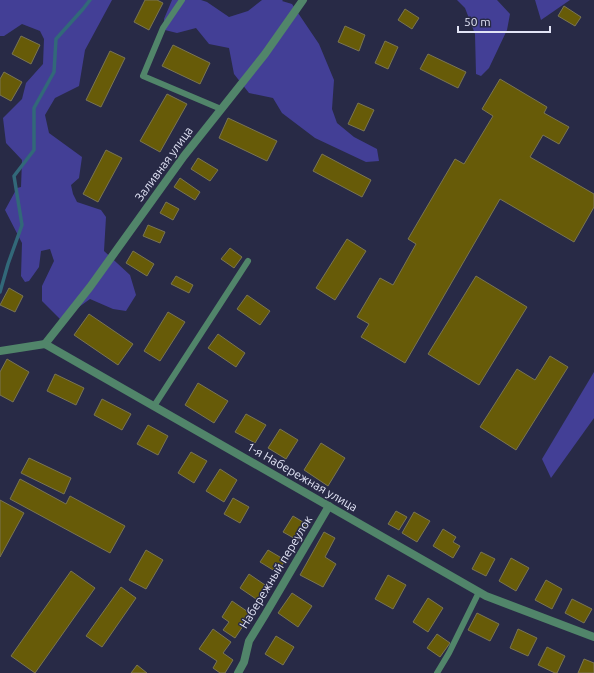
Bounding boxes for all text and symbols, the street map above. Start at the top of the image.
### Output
scale bar [458,8,550,34]
text: 50 m [464,15,491,28]
street label: Заливная улица [132,124,195,203]
street label: 1-я Набережная улица [245,440,360,514]
street label: Набережный переулок [237,513,314,631]

